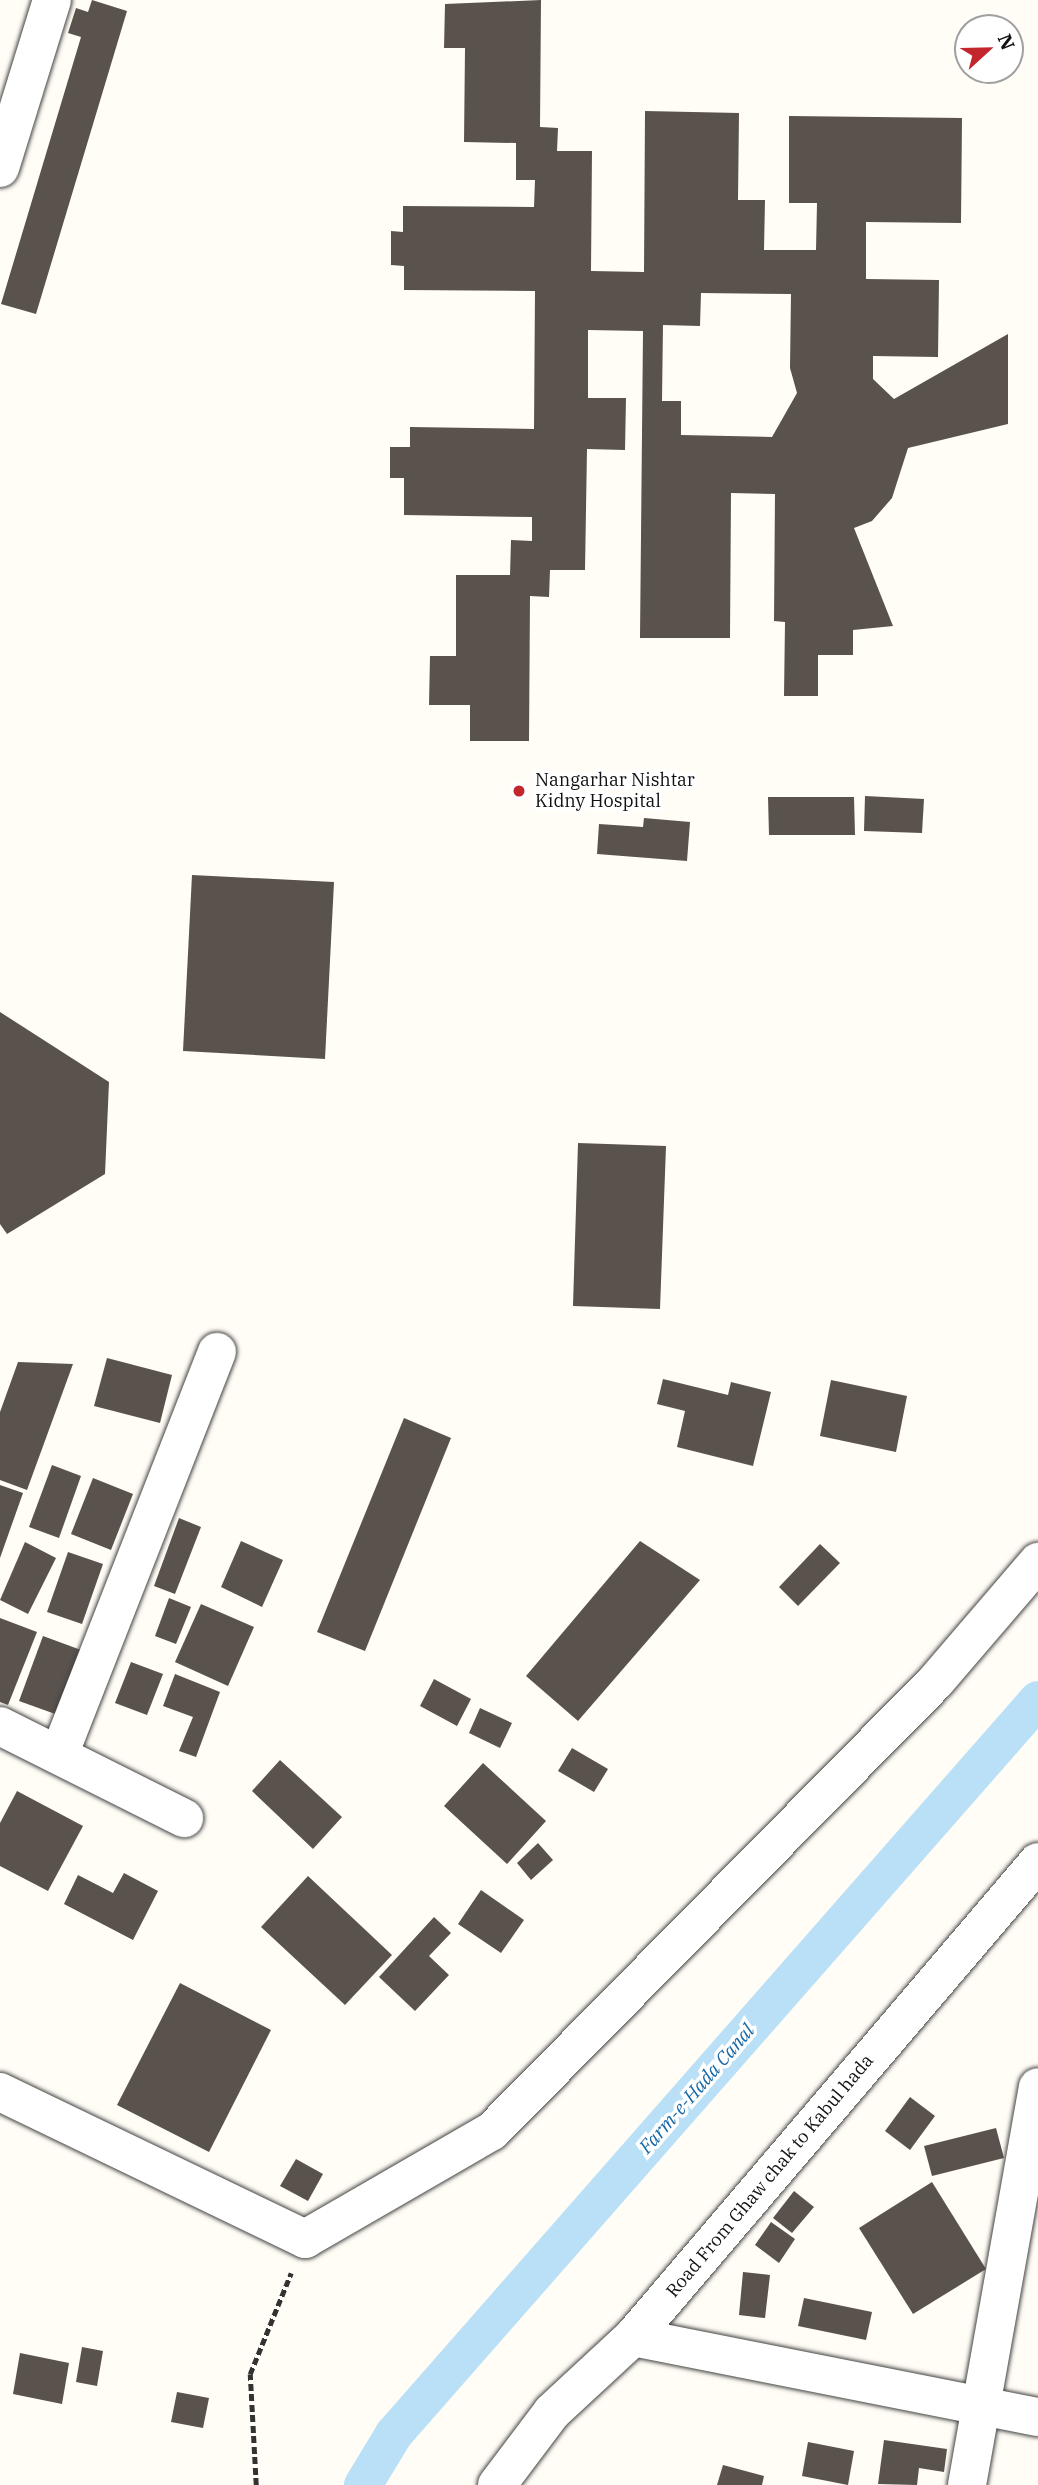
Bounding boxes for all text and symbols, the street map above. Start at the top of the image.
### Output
north arrow [954,14,1024,84]
text: N [993,30,1021,53]
place label: Nangarhar Nishtar Kidny Hospital [535,770,695,812]
marker: Nangarhar Nishtar Kidny Hospital [509,781,529,801]
water label: Farm-e-Hada Canal [635,2020,759,2158]
street label: Road From Ghaw chak to Kabul hada [662,2050,878,2302]

